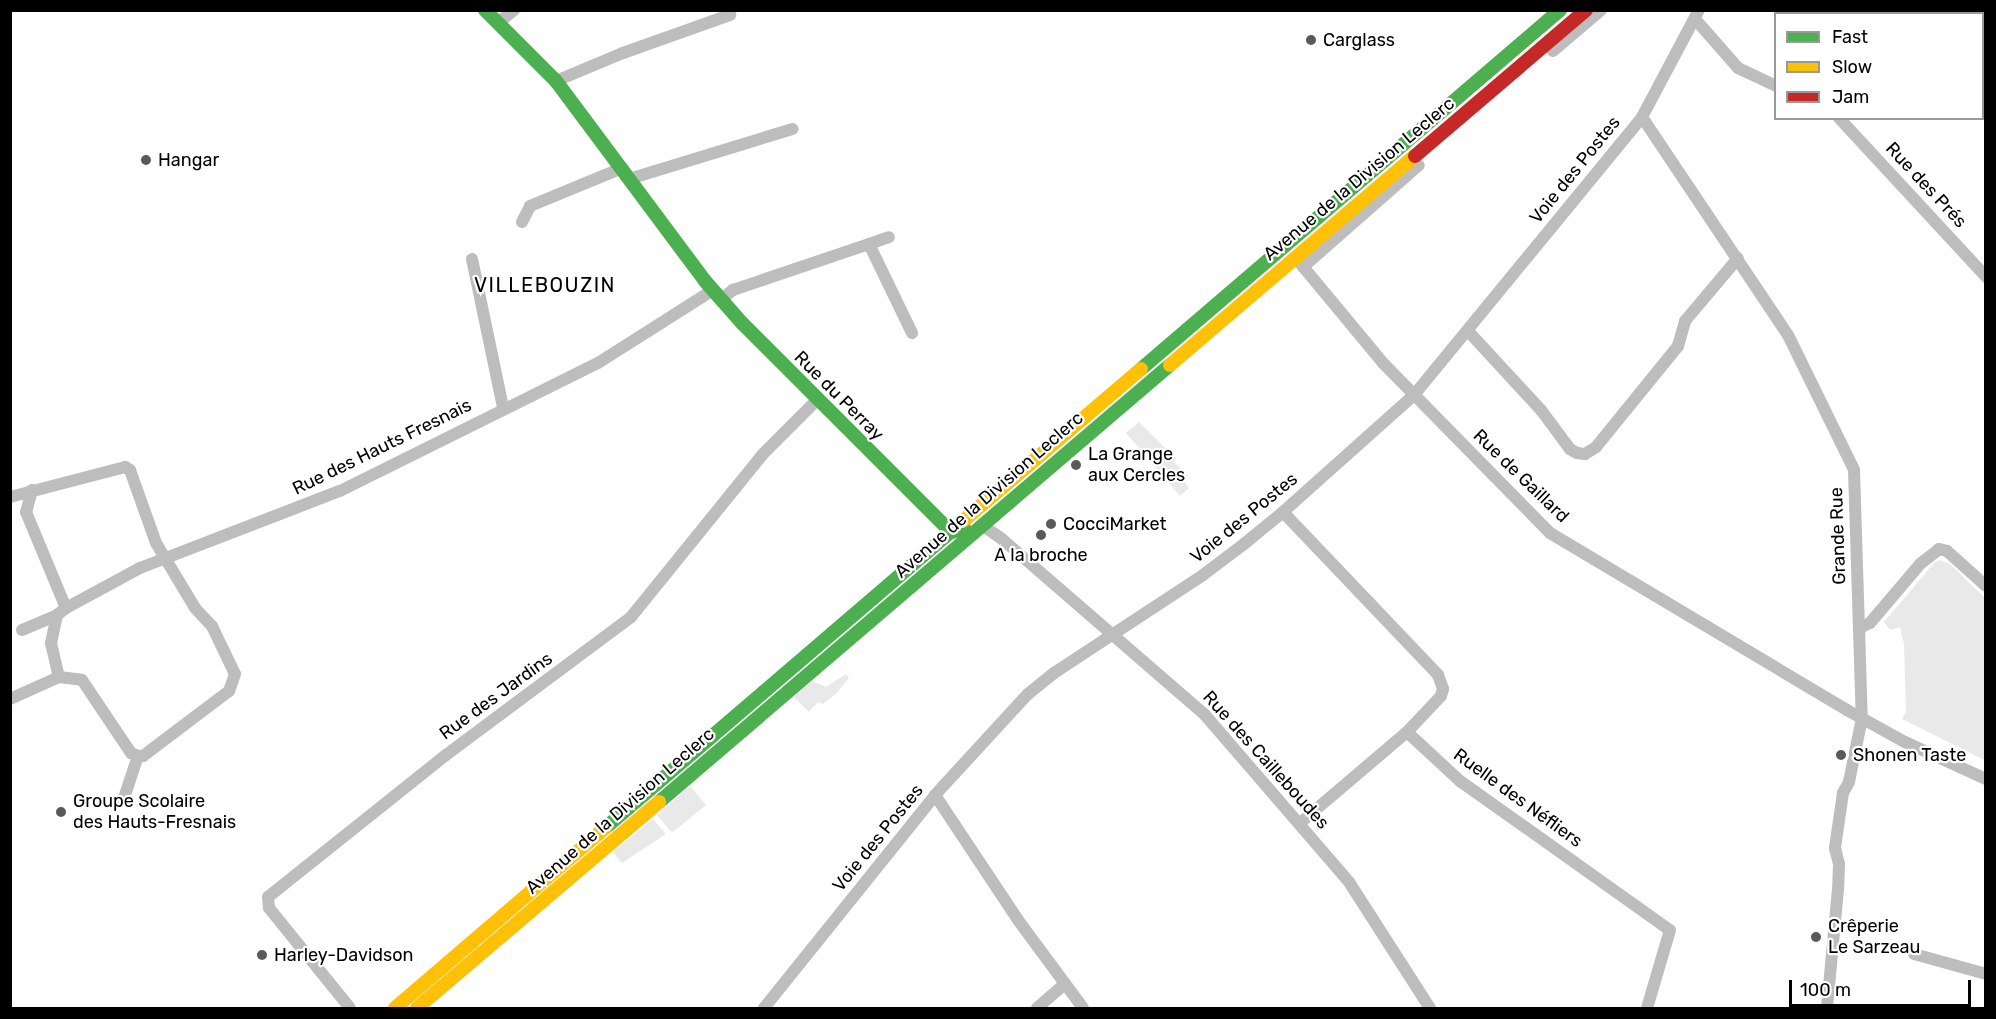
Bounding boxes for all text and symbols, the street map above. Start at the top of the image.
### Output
legend [1774,12,1984,120]
text: Fast [1832,26,1868,48]
place label: Carglass [1323,29,1395,51]
marker: Carglass [1304,33,1318,47]
text: Slow [1832,56,1872,78]
text: Jam [1832,86,1869,108]
street label: Avenue de la Division Leclerc [1259,93,1459,265]
street label: Voie des Postes [1525,112,1625,228]
street label: Rue des Prés [1881,138,1971,232]
place label: Hangar [158,149,219,171]
marker: Hangar [139,153,153,167]
district label: VILLEBOUZIN [474,273,616,297]
street label: Rue du Perray [790,347,888,445]
street label: Rue des Hauts Fresnais [289,394,475,500]
street label: Avenue de la Division Leclerc [890,407,1088,583]
street label: Rue de Gaillard [1469,425,1573,527]
place label: La Grange aux Cercles [1088,444,1185,486]
marker: La Grange aux Cercles [1069,458,1083,472]
street label: Voie des Postes [1186,468,1302,568]
street label: Grande Rue [1826,487,1850,585]
place label: CocciMarket [1063,513,1167,535]
marker: CocciMarket [1044,517,1058,531]
marker: A la broche [1034,528,1048,542]
place label: A la broche [994,544,1088,566]
street label: Rue des Jardins [435,648,557,744]
street label: Rue des Cailleboudes [1198,686,1334,834]
street label: Avenue de la Division Leclerc [521,723,719,899]
street label: Ruelle des Néfliers [1449,744,1587,852]
place label: Shonen Taste [1853,744,1967,766]
marker: Shonen Taste [1834,748,1848,762]
street label: Voie des Postes [828,780,928,896]
place label: Groupe Scolaire des Hauts-Fresnais [73,791,236,834]
marker: Groupe Scolaire des Hauts-Fresnais [54,805,68,819]
place label: Crêperie Le Sarzeau [1828,916,1920,958]
marker: Crêperie Le Sarzeau [1809,930,1823,944]
place label: Harley-Davidson [274,944,413,966]
marker: Harley-Davidson [255,948,269,962]
scale bar [1792,968,1974,1006]
text: 100 m [1800,979,1851,1001]

